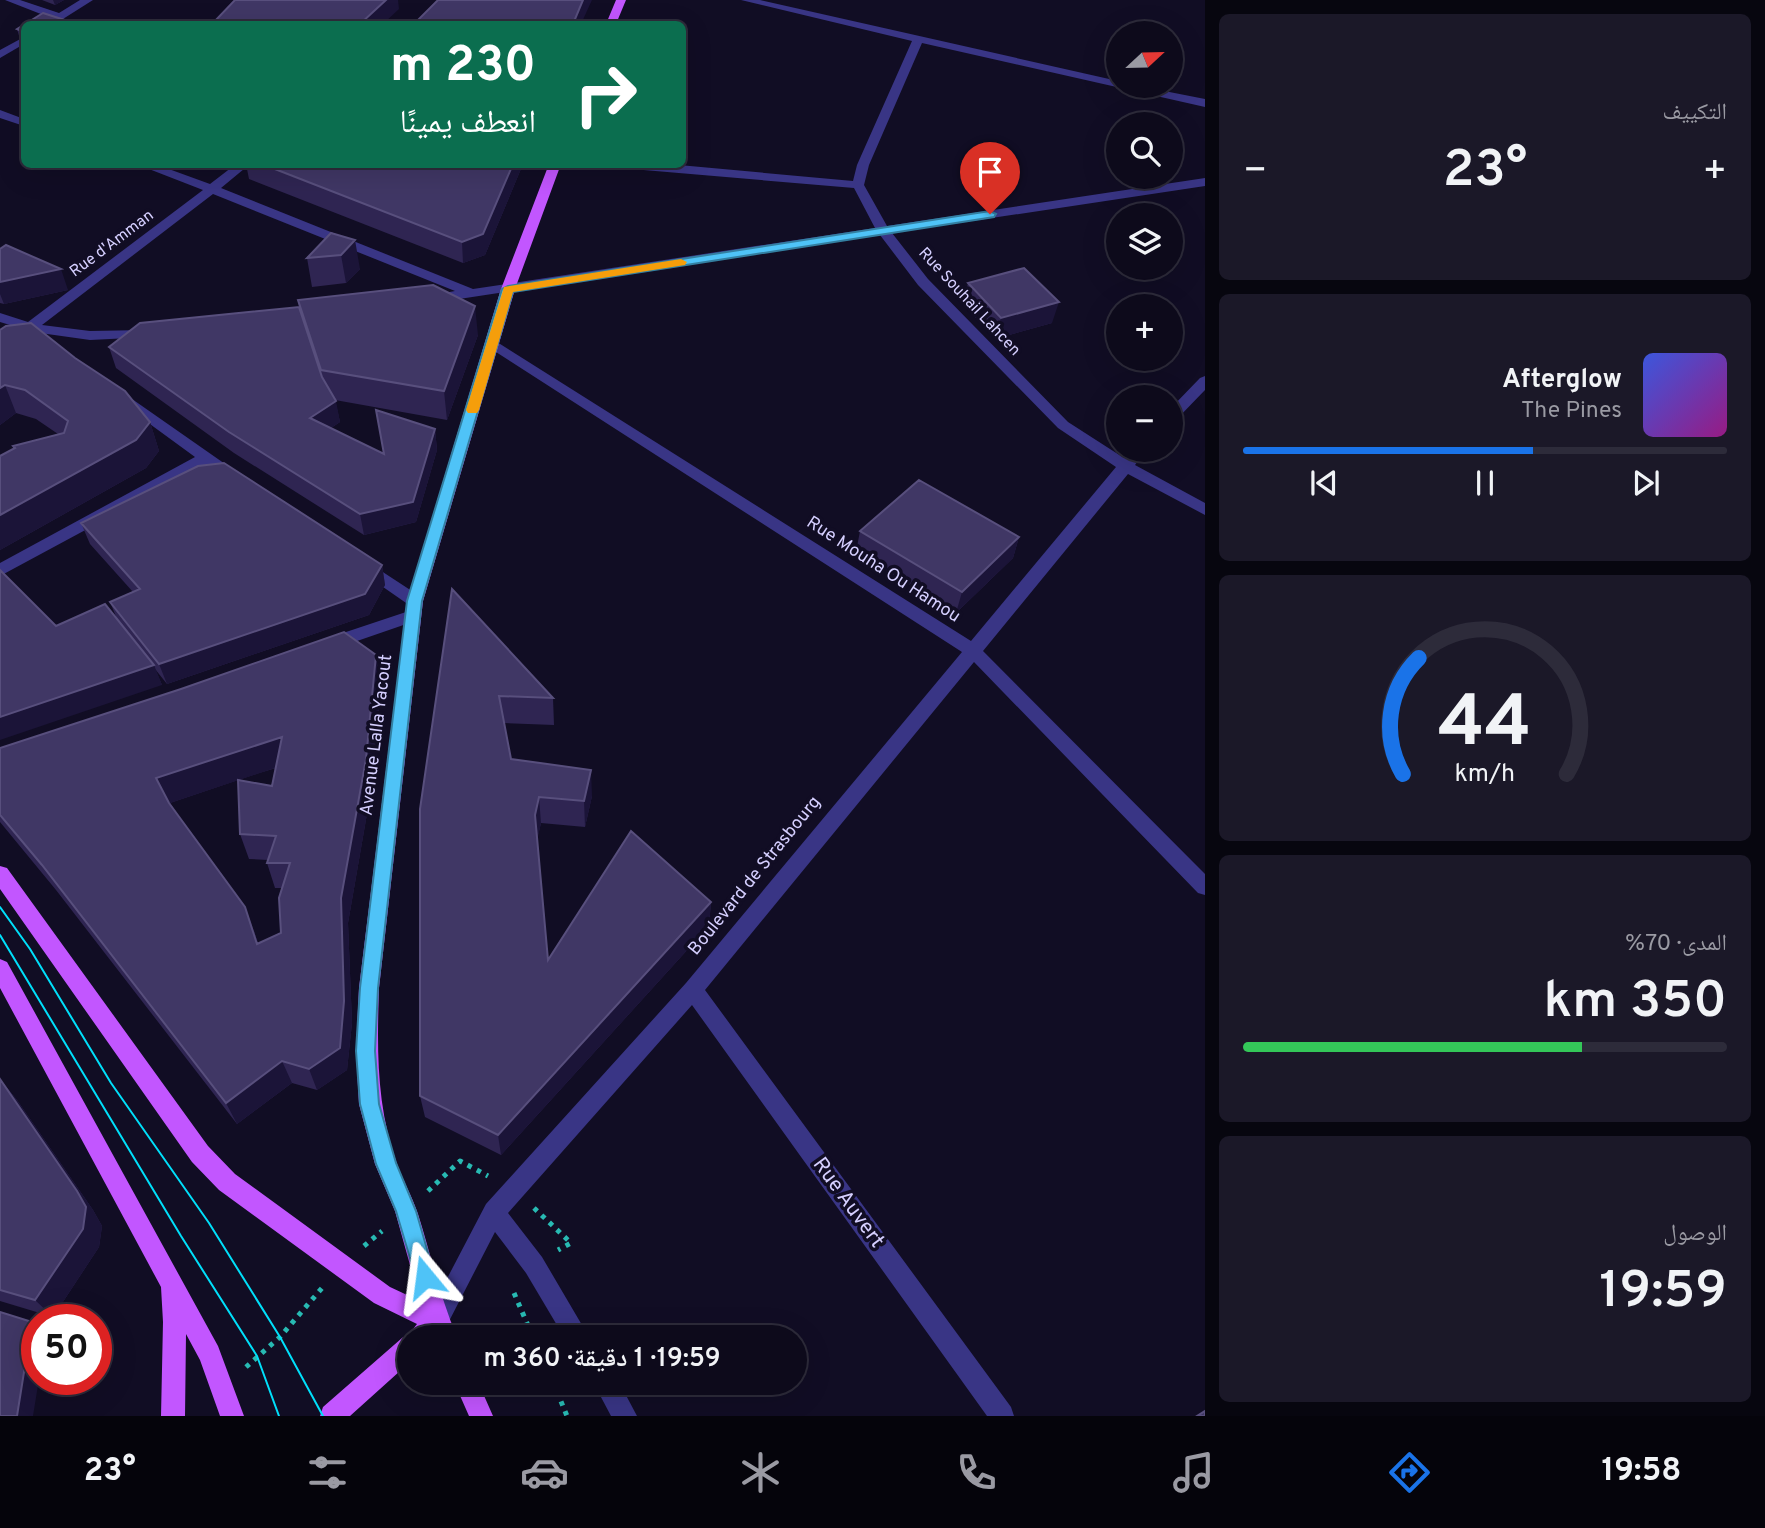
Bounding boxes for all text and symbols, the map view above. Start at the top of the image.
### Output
north arrow [1106,21,1183,98]
map controls [1106,21,1183,462]
text: 230 m [390,37,536,99]
icon: right [560,49,651,140]
text: التكييف [1662,99,1727,128]
text: انعطف يمينًا [399,104,536,144]
button: search [1106,112,1183,189]
text: 23° [1443,139,1527,205]
pin [960,142,1020,214]
text: − [1243,148,1268,197]
text: + [1702,148,1727,197]
icon: arrive [971,153,1009,191]
button: layers [1106,203,1183,280]
street label: Rue d'Amman [66,206,158,282]
street label: Rue Souhail Lahcen [914,244,1024,360]
button: + [1106,294,1183,371]
text: Afterglow [1502,364,1622,397]
button: − [1106,385,1183,462]
text: The Pines [1521,397,1622,426]
icon: previous [1305,464,1343,502]
icon: pause [1466,464,1504,502]
icon: next [1627,464,1665,502]
street label: Rue Mouha Ou Hamou [802,512,964,628]
street label: Avenue Lalla Yacout [356,653,398,817]
text: 44 [1438,680,1532,772]
text: km/h [1455,759,1515,791]
street label: Boulevard de Strasbourg [684,792,826,960]
text: المدى · 70% [1625,930,1727,959]
text: 350 km [1543,970,1727,1036]
street label: Rue Auvert [806,1152,890,1254]
text: الوصول [1663,1220,1727,1249]
position arrow [388,1240,462,1314]
text: 19:59 [1599,1260,1727,1326]
speed limit sign: 50 [21,1304,112,1395]
text: 19:59 · 1 دقيقة · 360 m [483,1343,721,1376]
icon: filters [303,1448,352,1497]
icon: car [520,1448,569,1497]
icon: climate [736,1448,785,1497]
icon: phone [952,1448,1001,1497]
icon: music [1169,1448,1218,1497]
icon: directions [1385,1448,1434,1497]
text: 23° [84,1452,136,1492]
text: 19:58 [1601,1452,1681,1492]

